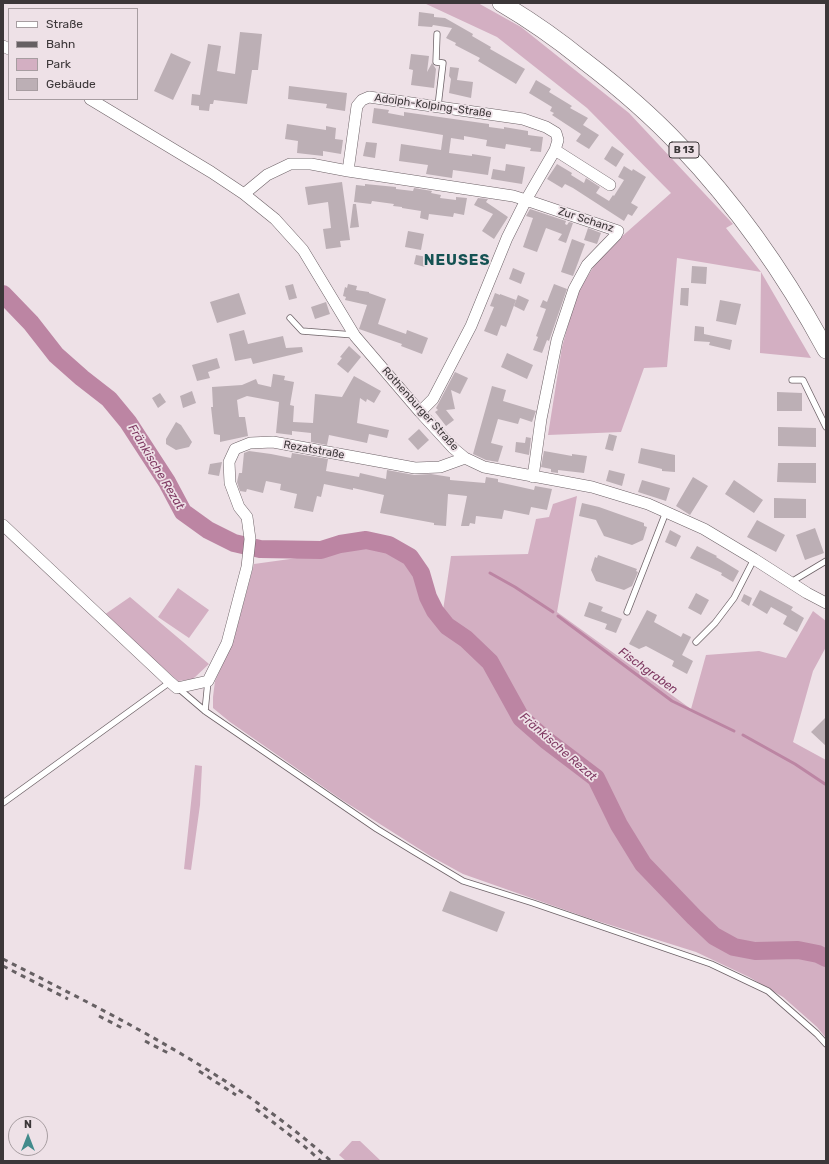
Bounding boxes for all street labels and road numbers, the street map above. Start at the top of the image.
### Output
street label: Adolph-Kolping-Straße [374,91,492,121]
road number: B 13 [669,142,699,158]
street label: Zur Schanz [556,205,616,235]
street label: Rothenburger Straße [379,364,461,454]
street label: Rezatstraße [282,438,346,462]

